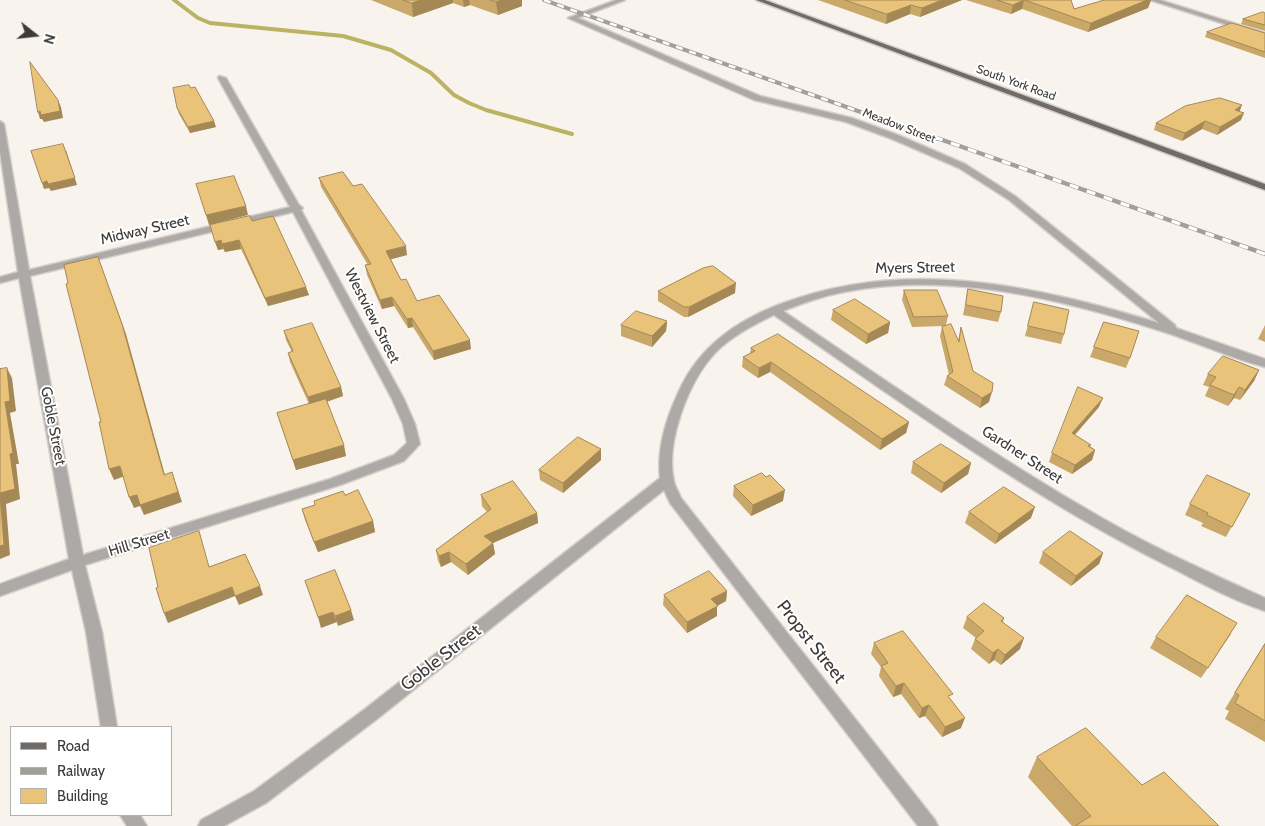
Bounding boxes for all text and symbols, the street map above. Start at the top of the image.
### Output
north arrow [10,10,60,60]
text: N [39,32,59,46]
street label: South York Road [974,62,1058,104]
street label: Meadow Street [861,105,937,147]
street label: Midway Street [99,211,191,249]
street label: Myers Street [875,258,955,278]
street label: Westview Street [340,266,404,366]
street label: Goble Street [37,385,69,467]
street label: Gardner Street [978,422,1066,488]
street label: Hill Street [106,525,172,561]
street label: Propst Street [772,596,850,688]
street label: Goble Street [397,620,485,696]
legend [10,726,172,816]
text: Road [57,737,90,755]
text: Railway [57,762,105,780]
text: Building [57,787,108,805]

